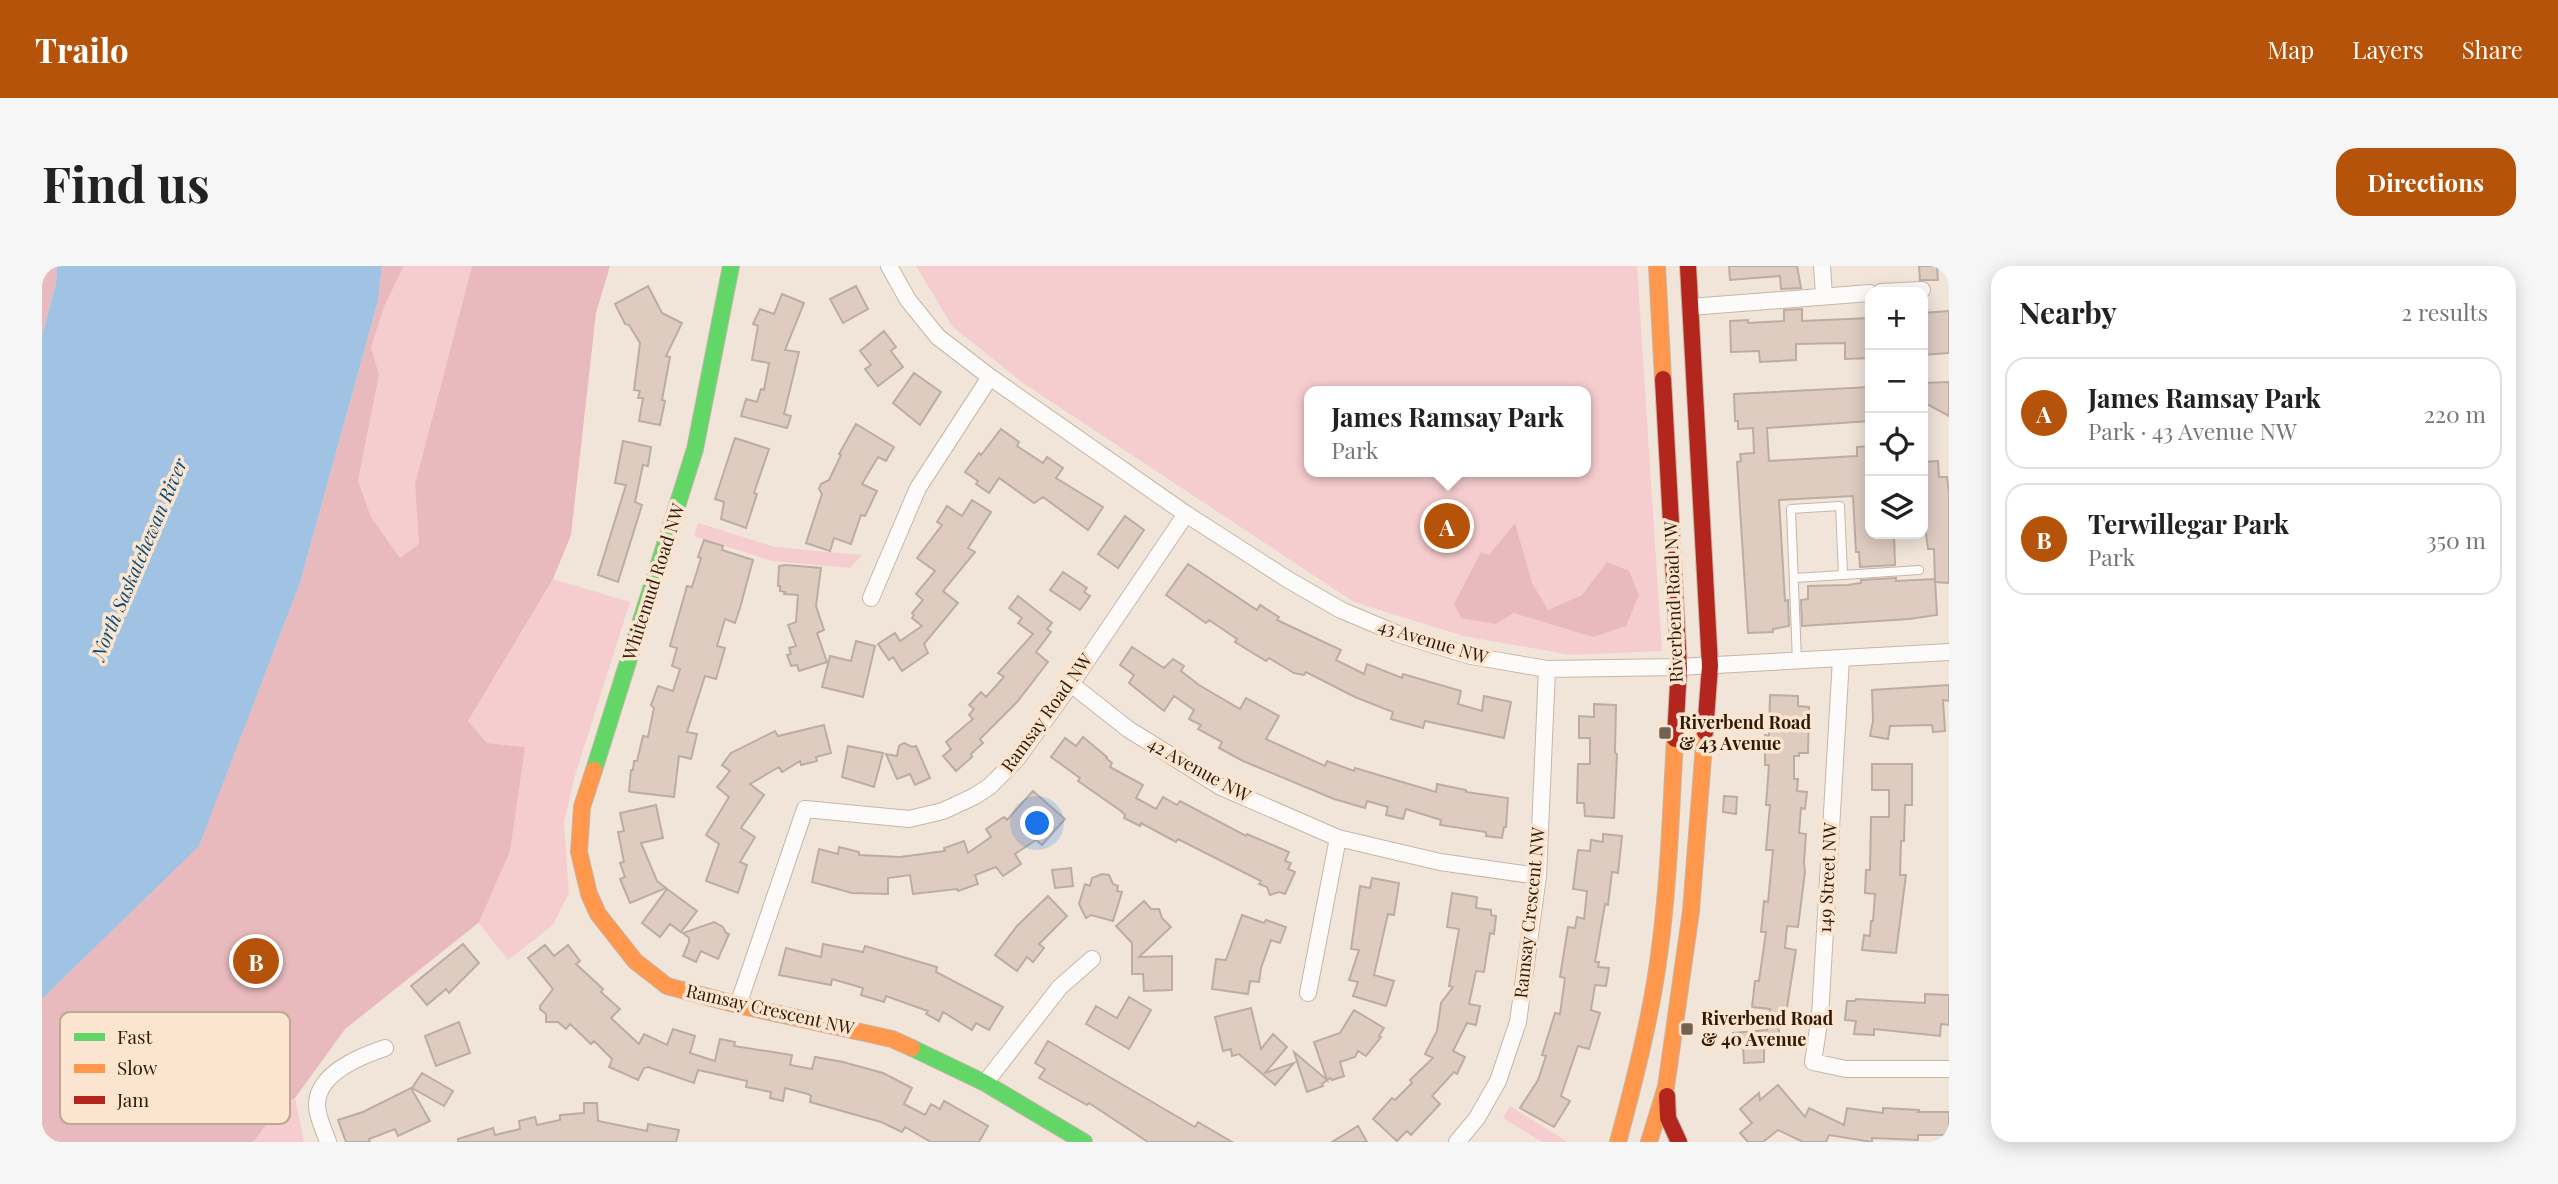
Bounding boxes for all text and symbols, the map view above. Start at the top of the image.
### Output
text: Trailo [35,27,129,71]
text: Map [2268,33,2314,65]
text: Layers [2352,33,2424,65]
text: Share [2462,33,2523,65]
button: Directions [2336,148,2516,216]
text: Find us [42,150,210,215]
map controls [1865,287,1928,539]
button: + [1865,287,1928,350]
text: Nearby [2019,292,2117,332]
text: 2 results [2401,296,2488,327]
button: − [1865,350,1928,413]
text: James Ramsay Park [2088,380,2321,415]
popup [1304,386,1591,477]
text: A [2036,398,2052,429]
text: 220 m [2424,398,2486,429]
text: James Ramsay Park [1331,399,1564,434]
button: locate [1865,413,1928,476]
text: Park · 43 Avenue NW [2088,415,2297,446]
text: Park [1331,434,1378,465]
water label: North Saskatchewan River [83,453,193,665]
button: layers [1865,476,1928,539]
street label: Whitemud Road NW [616,500,690,664]
pin: A [1424,500,1470,552]
text: Terwillegar Park [2088,506,2289,541]
street label: Riverbend Road NW [1658,520,1688,683]
text: B [2036,524,2052,555]
text: 350 m [2426,524,2486,555]
text: Park [2088,541,2135,572]
street label: 43 Avenue NW [1376,613,1492,669]
street label: Ramsay Road NW [995,648,1098,777]
place label: Riverbend Road & 43 Avenue [1679,710,1811,755]
marker: Riverbend Road & 43 Avenue [1657,725,1673,741]
street label: 42 Avenue NW [1144,731,1256,808]
your location [1020,806,1054,840]
street label: 149 Street NW [1812,821,1842,934]
street label: Ramsay Crescent NW [1508,825,1550,1000]
pin: B [233,935,279,987]
street label: Ramsay Crescent NW [684,978,857,1040]
place label: Riverbend Road & 40 Avenue [1701,1006,1833,1051]
legend [60,1012,290,1124]
marker: Riverbend Road & 40 Avenue [1679,1021,1695,1037]
text: Fast [117,1023,153,1049]
text: Slow [117,1054,158,1080]
text: Jam [116,1086,149,1112]

